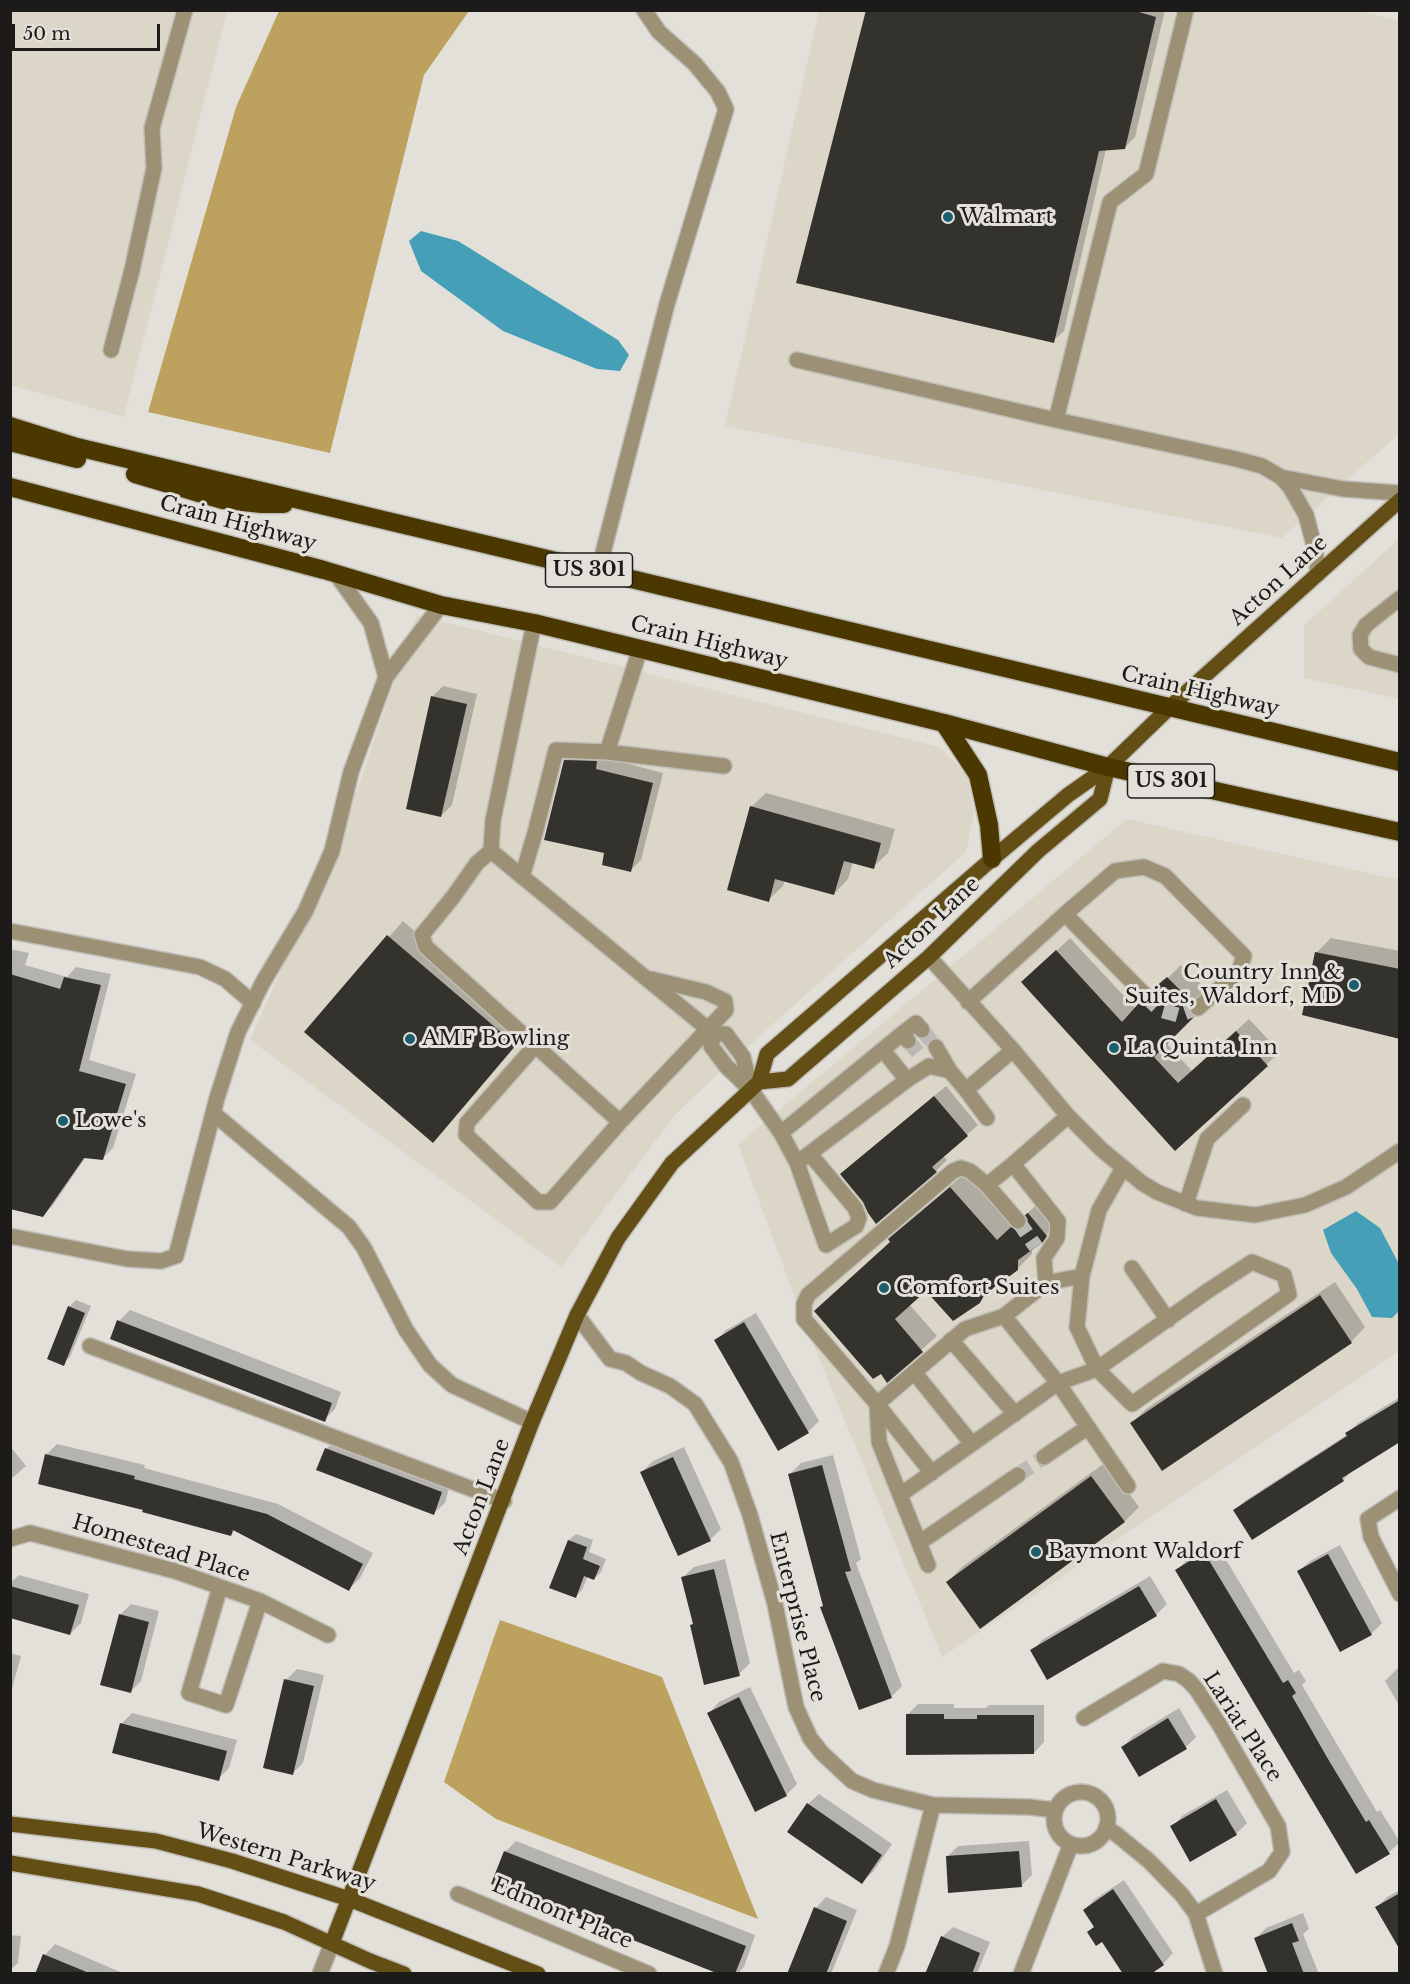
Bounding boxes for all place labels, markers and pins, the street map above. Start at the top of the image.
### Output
place label: Walmart [960,204,1053,230]
marker: Walmart [941,210,955,224]
place label: Country Inn & Suites, Waldorf, MD [1125,960,1342,1010]
marker: Country Inn & Suites, Waldorf, MD [1347,978,1361,992]
place label: AMF Bowling [422,1026,569,1052]
marker: AMF Bowling [403,1032,417,1046]
place label: La Quinta Inn [1126,1035,1278,1061]
marker: La Quinta Inn [1107,1041,1121,1055]
place label: Lowe's [75,1108,147,1134]
marker: Lowe's [56,1114,70,1128]
place label: Comfort Suites [896,1275,1060,1301]
marker: Comfort Suites [877,1281,891,1295]
place label: Baymont Waldorf [1048,1539,1241,1565]
marker: Baymont Waldorf [1029,1545,1043,1559]

